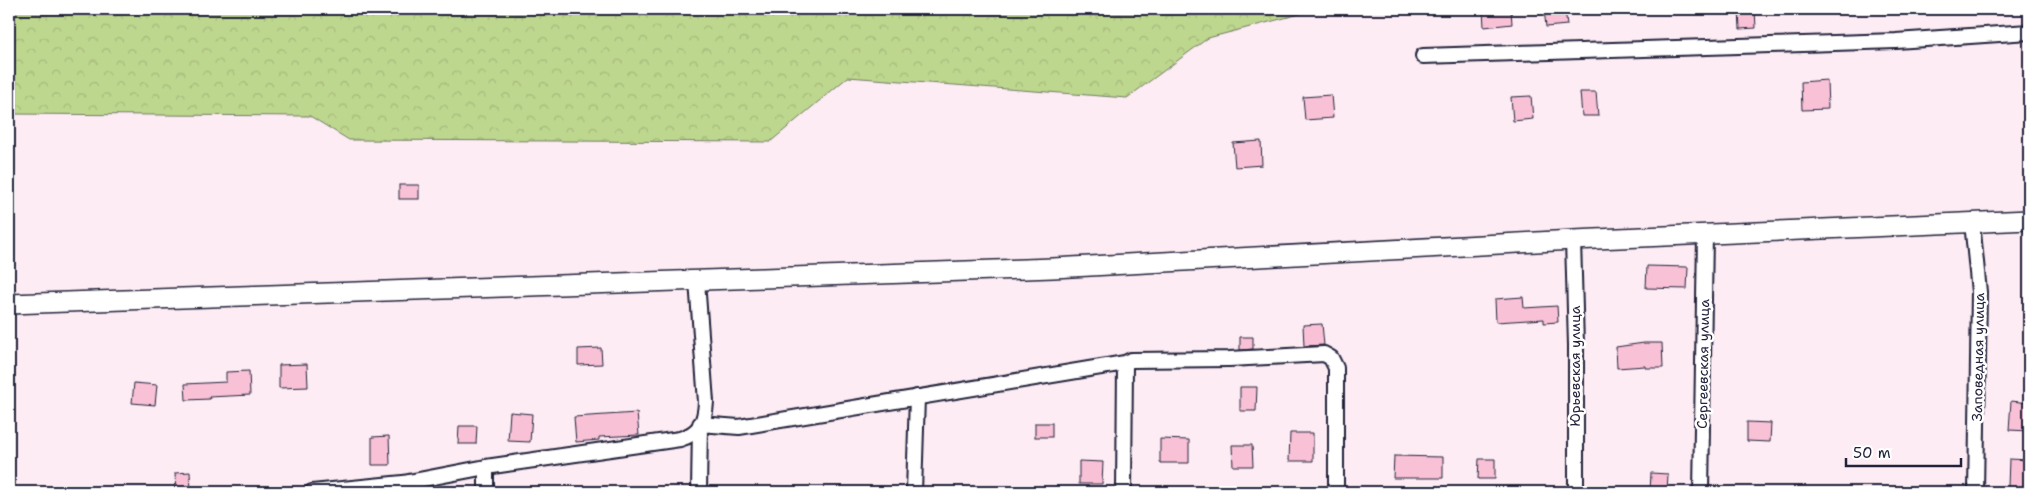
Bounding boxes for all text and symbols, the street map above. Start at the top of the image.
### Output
street label: Заповедная улица [1968,292,1988,422]
street label: Сергеевская улица [1693,299,1713,429]
street label: Юрьевская улица [1566,305,1584,427]
scale bar [1846,436,1960,468]
text: 50 m [1853,443,1891,463]

